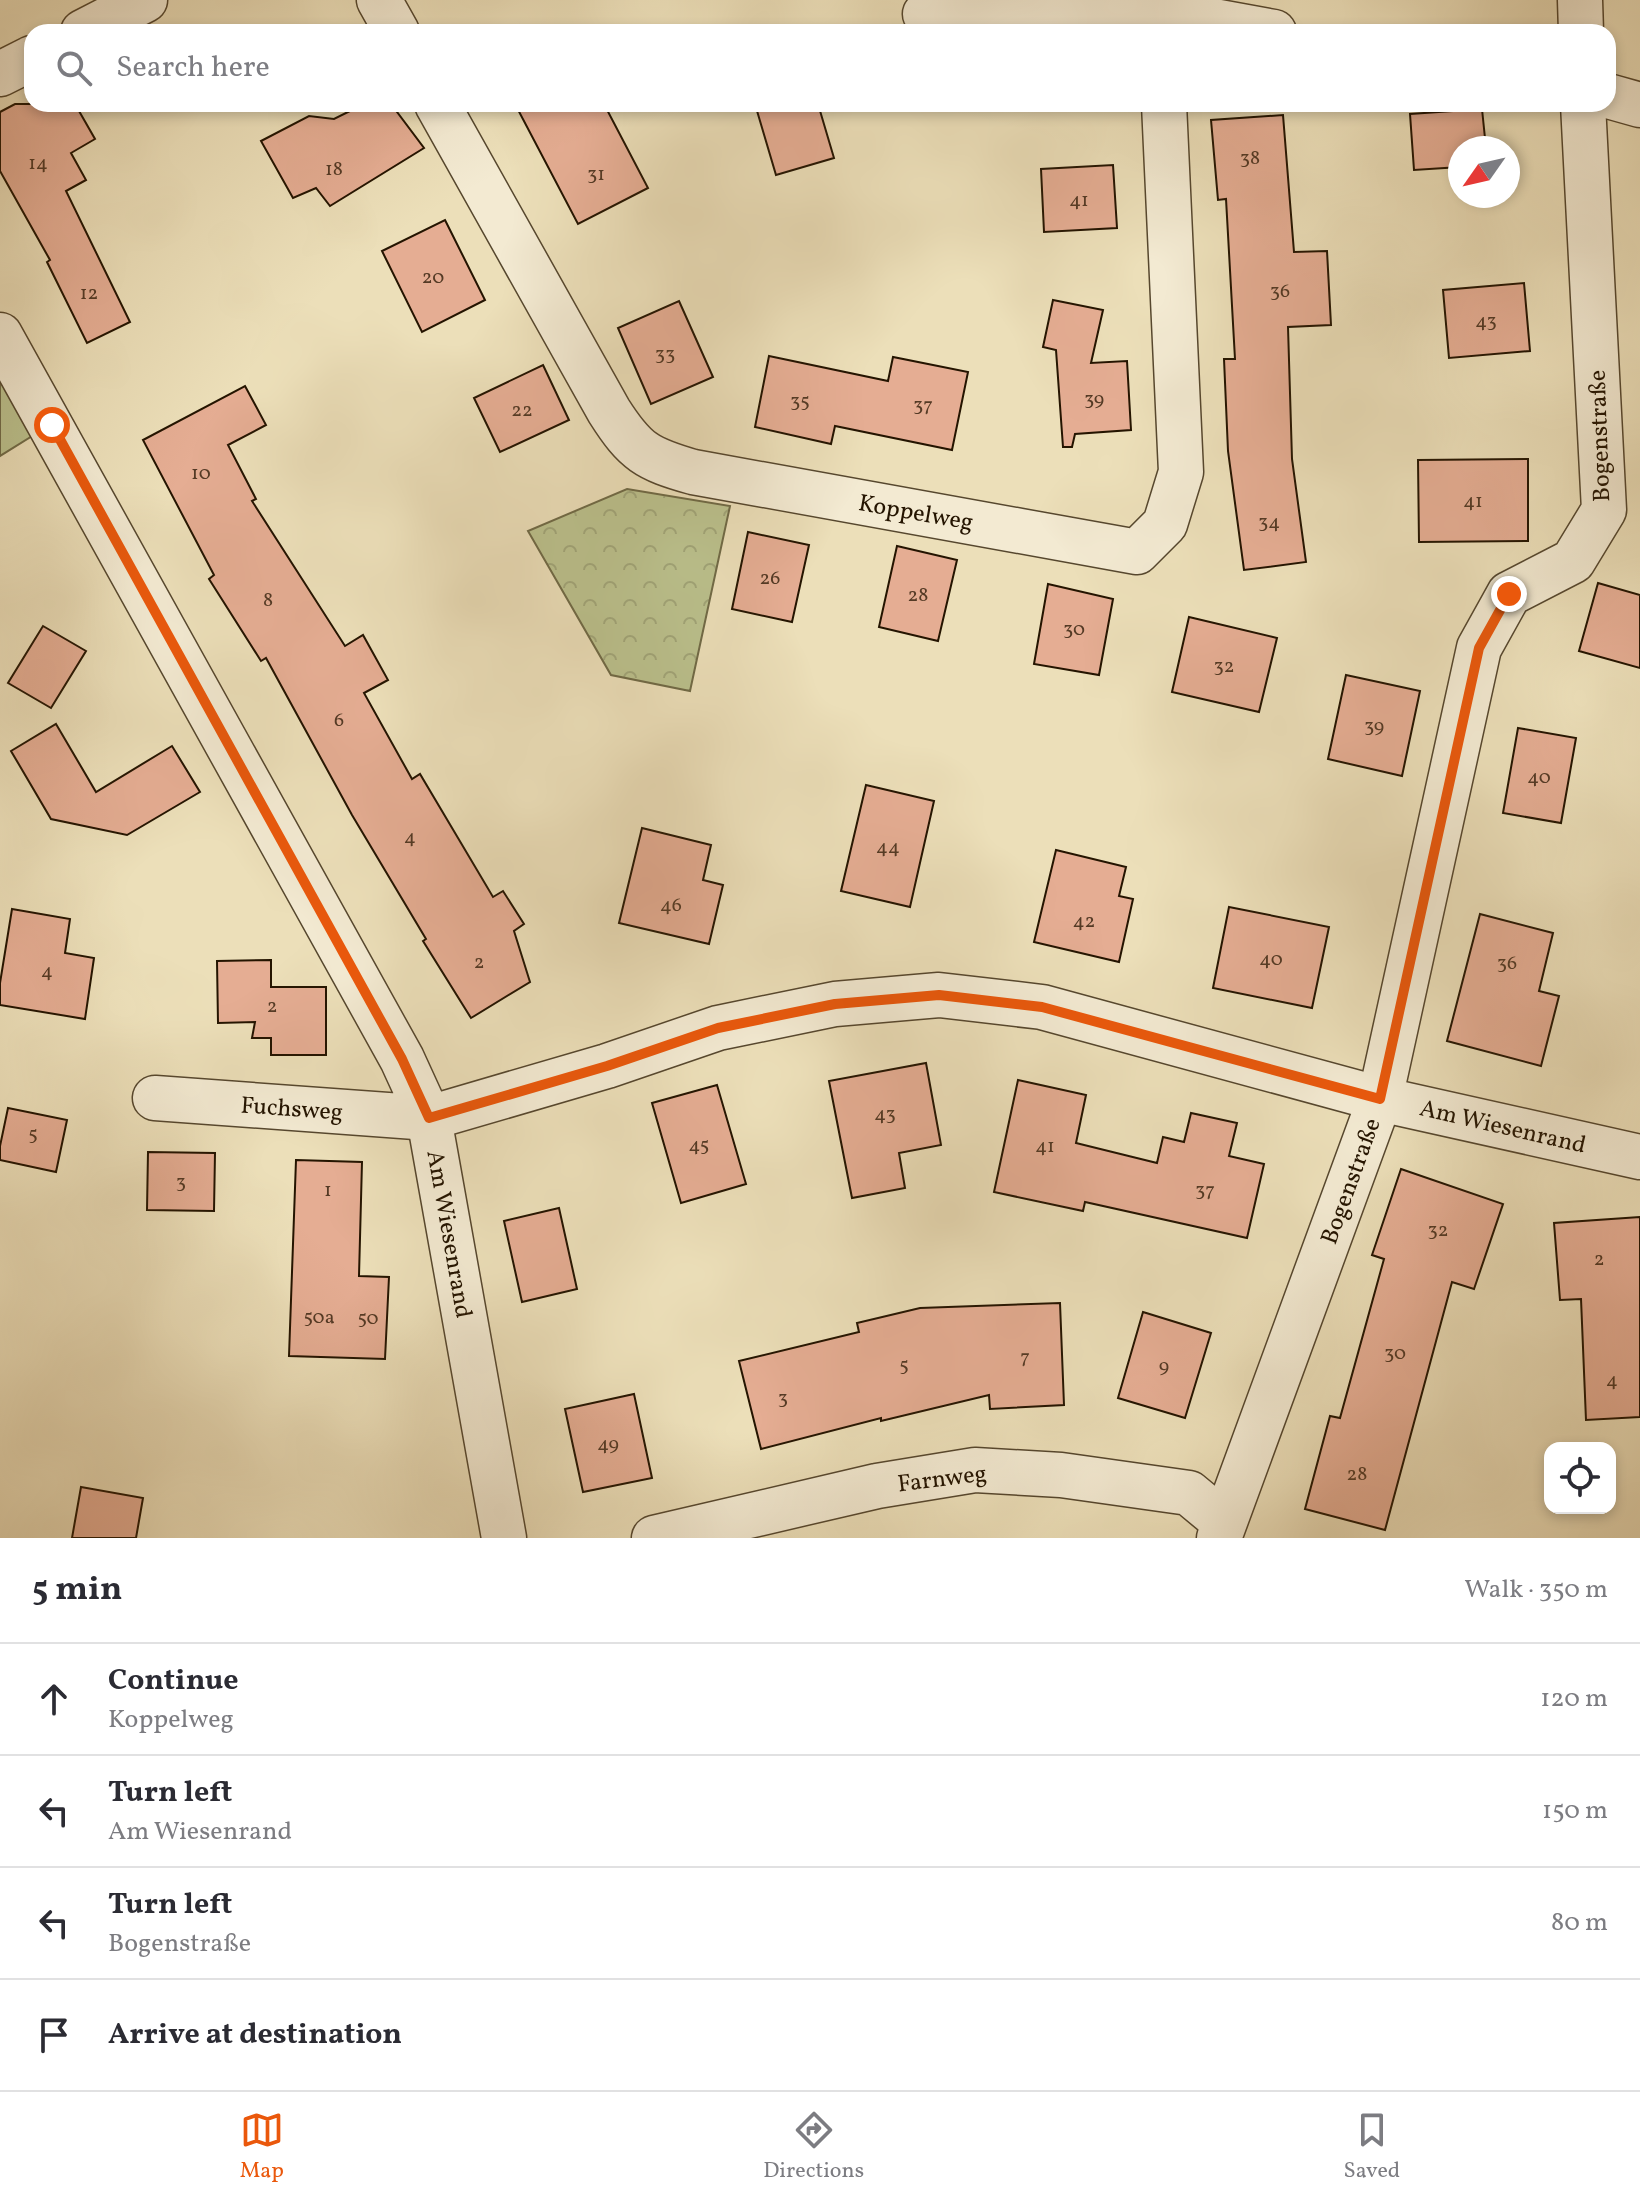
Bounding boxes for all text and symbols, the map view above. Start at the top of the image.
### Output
search box [24,24,1616,112]
icon: search [52,46,96,90]
text: Search here [116,47,270,89]
north arrow [1448,136,1520,208]
house number: 38 [1240,145,1260,173]
house number: 14 [28,150,48,178]
house number: 18 [325,156,343,184]
house number: 31 [587,161,605,189]
house number: 41 [1069,187,1089,215]
house number: 20 [422,264,444,292]
house number: 36 [1270,278,1290,306]
house number: 12 [80,280,98,308]
house number: 43 [1475,308,1497,336]
house number: 33 [655,341,675,369]
street label: Bogenstraße [1582,369,1620,503]
house number: 39 [1084,386,1104,414]
house number: 35 [790,388,810,416]
house number: 37 [913,392,933,420]
house number: 22 [511,397,533,425]
route start [34,407,70,443]
house number: 10 [191,460,211,488]
street label: Koppelweg [856,487,976,541]
house number: 41 [1463,488,1483,516]
house number: 34 [1258,509,1280,537]
house number: 26 [760,565,780,593]
route end [1491,576,1527,612]
house number: 28 [908,582,928,610]
house number: 8 [263,587,273,615]
house number: 30 [1063,616,1085,644]
house number: 32 [1214,653,1235,681]
house number: 6 [334,707,344,735]
house number: 39 [1364,713,1384,741]
house number: 40 [1527,764,1551,792]
house number: 4 [404,824,416,852]
house number: 44 [876,834,900,862]
house number: 46 [660,892,682,920]
house number: 42 [1073,908,1095,936]
house number: 40 [1259,946,1283,974]
house number: 2 [474,949,484,977]
house number: 36 [1497,950,1517,978]
house number: 4 [41,958,53,986]
house number: 2 [267,993,277,1021]
street label: Fuchsweg [240,1089,344,1131]
street label: Am Wiesenrand [1416,1092,1589,1164]
house number: 43 [874,1101,896,1129]
street label: Bogenstraße [1313,1114,1390,1250]
house number: 5 [28,1121,38,1149]
house number: 45 [689,1132,709,1160]
house number: 41 [1035,1133,1055,1161]
street label: Am Wiesenrand [417,1148,480,1321]
house number: 3 [176,1169,186,1197]
house number: 1 [324,1177,332,1205]
house number: 37 [1195,1177,1215,1205]
house number: 32 [1428,1217,1449,1245]
house number: 2 [1594,1246,1604,1274]
house number: 50a [303,1304,335,1332]
house number: 50 [357,1305,379,1333]
house number: 30 [1384,1340,1406,1368]
house number: 7 [1020,1344,1030,1372]
house number: 5 [899,1352,909,1380]
house number: 9 [1159,1353,1169,1381]
house number: 4 [1606,1367,1618,1395]
house number: 3 [778,1385,788,1413]
house number: 49 [597,1431,619,1459]
map controls [1544,1442,1616,1514]
button: locate [1544,1442,1616,1514]
street label: Farnweg [896,1458,989,1502]
house number: 28 [1347,1461,1367,1489]
text: 5 min [32,1567,122,1614]
text: Walk · 350 m [1464,1572,1608,1608]
text: Continue [108,1660,239,1702]
icon: ahead [32,1677,76,1721]
text: 120 m [1540,1681,1608,1717]
text: Koppelweg [108,1702,234,1738]
text: Turn left [108,1772,232,1814]
icon: left [32,1789,76,1833]
text: 150 m [1542,1793,1608,1829]
text: Am Wiesenrand [108,1814,292,1850]
text: Turn left [108,1884,232,1926]
icon: left [32,1901,76,1945]
text: 80 m [1551,1905,1608,1941]
text: Bogenstraße [108,1926,251,1962]
icon: arrive [32,2013,76,2057]
text: Arrive at destination [108,2014,402,2056]
tab: Map [240,2108,284,2187]
tab: Directions [763,2108,864,2187]
tab: Saved [1344,2108,1400,2187]

